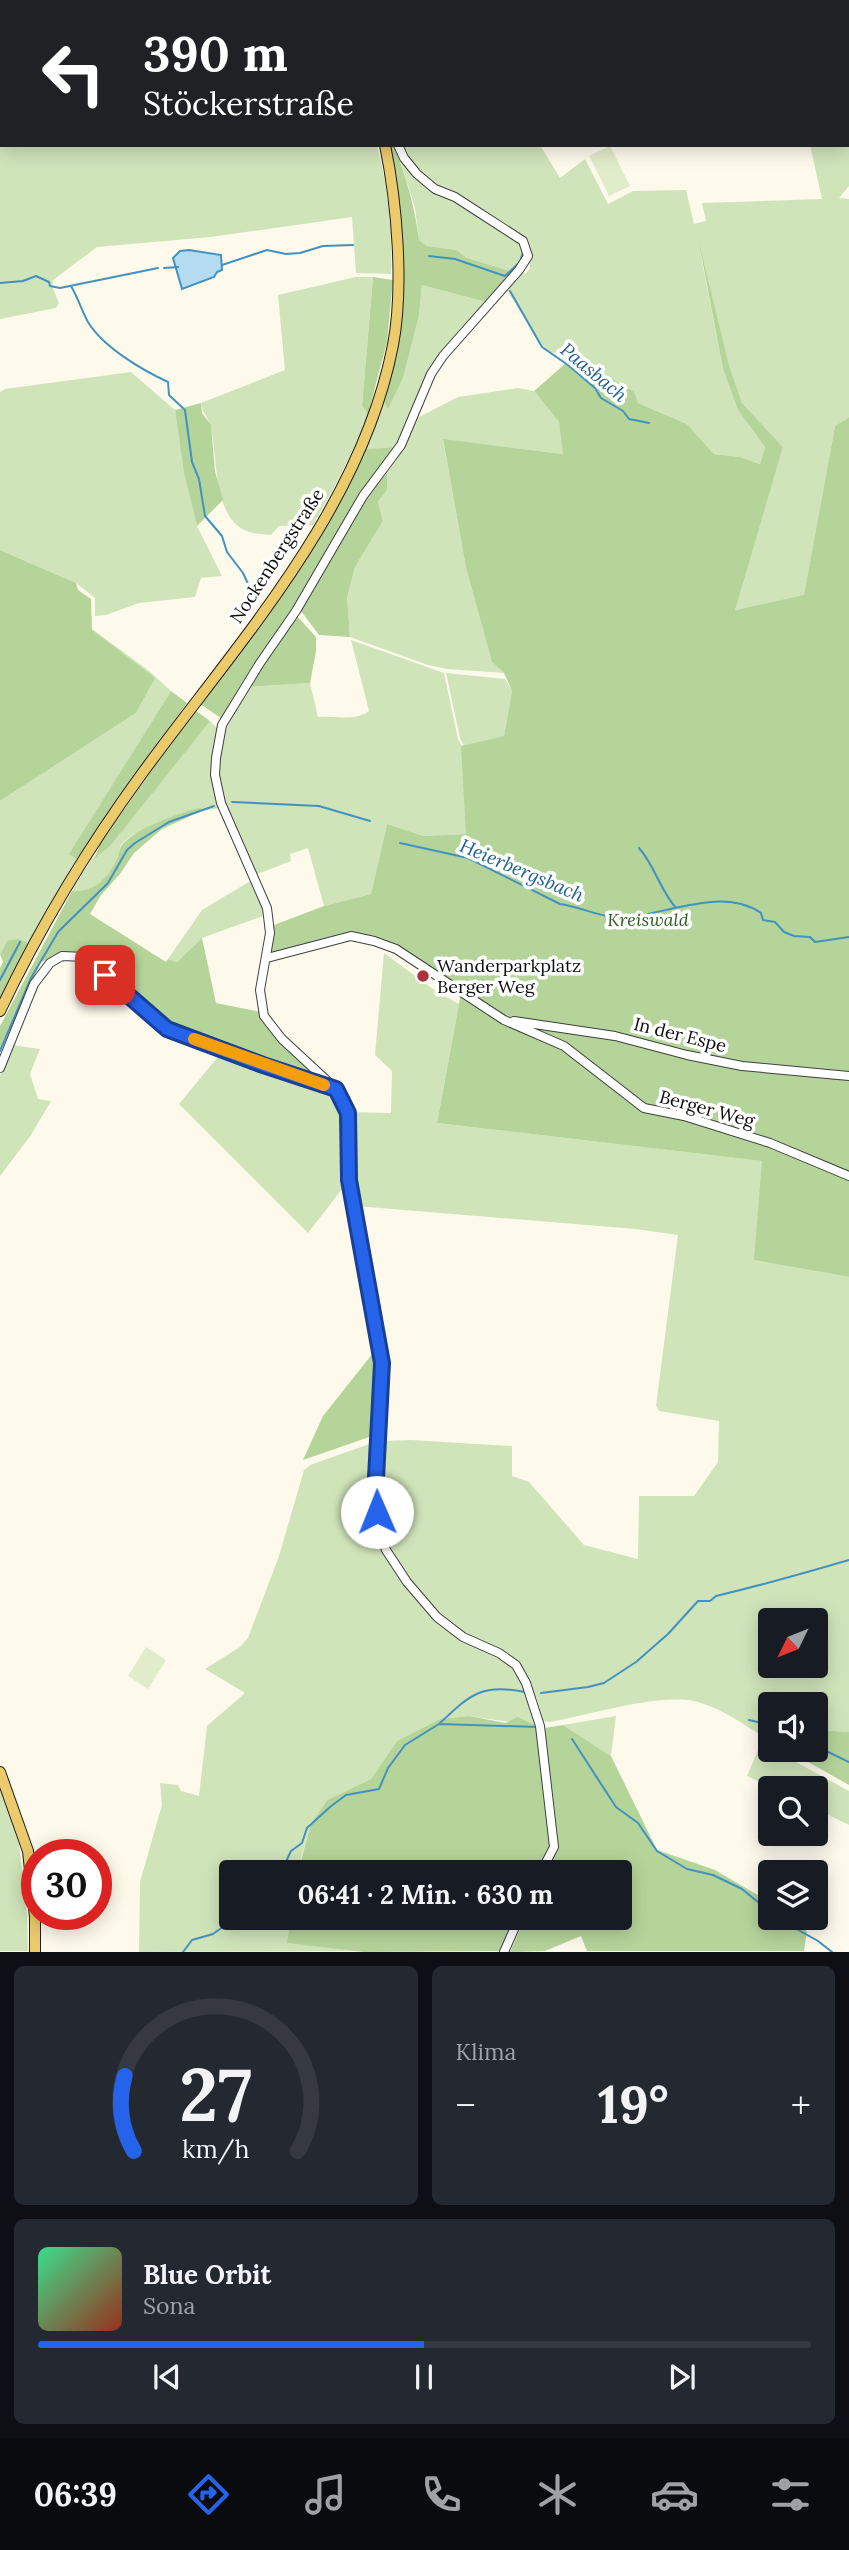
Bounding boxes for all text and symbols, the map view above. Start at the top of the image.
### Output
text: 390 m [143,22,288,84]
icon: left [28,28,119,119]
text: Stöckerstraße [143,83,354,124]
water label: Paasbach [556,337,632,407]
street label: Nockenbergstraße [224,484,329,627]
water label: Heierbergsbach [456,833,588,907]
park label: Kreiswald [607,908,689,931]
pin [75,945,135,1005]
place label: Wanderparkplatz Berger Weg [437,954,581,998]
icon: arrive [86,956,124,994]
marker: Wanderparkplatz Berger Weg [415,968,431,984]
street label: In der Espe [631,1012,729,1057]
street label: Berger Weg [657,1085,758,1133]
position arrow [340,1475,414,1549]
north arrow [758,1608,828,1678]
map controls [758,1608,828,1930]
button: sound [758,1692,828,1762]
button: search [758,1776,828,1846]
speed limit sign: 30 [21,1839,112,1930]
button: layers [758,1860,828,1930]
text: 06:41 · 2 Min. · 630 m [298,1878,553,1911]
text: Klima [456,2037,516,2066]
text: 27 [179,2049,252,2142]
text: 19° [598,2071,669,2137]
text: − [456,2081,476,2129]
text: + [791,2081,811,2129]
text: km/h [182,2133,250,2165]
text: Blue Orbit [143,2258,271,2291]
text: Sona [143,2291,195,2320]
icon: previous [148,2358,186,2396]
icon: pause [405,2358,443,2396]
icon: next [663,2358,701,2396]
icon: directions [184,2470,233,2519]
icon: music [301,2470,350,2519]
icon: phone [417,2470,466,2519]
icon: climate [533,2470,582,2519]
icon: car [650,2470,699,2519]
icon: filters [766,2470,815,2519]
text: 06:39 [34,2474,117,2515]

